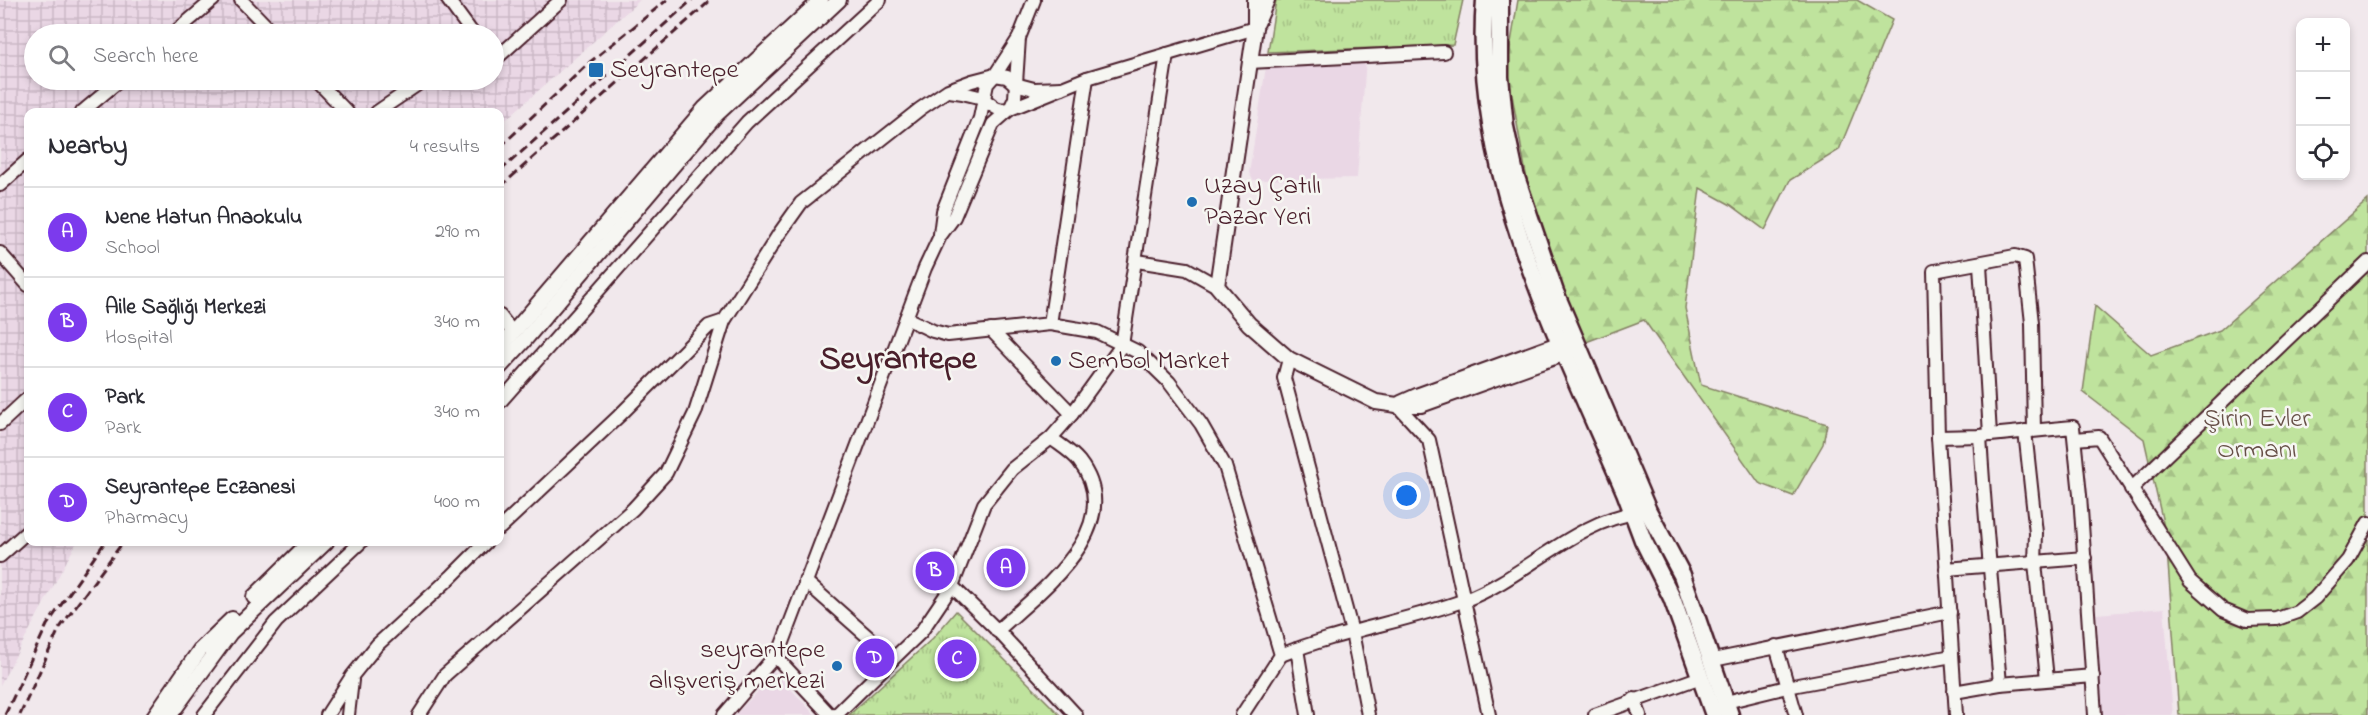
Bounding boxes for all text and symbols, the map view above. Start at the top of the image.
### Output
map controls [2296,18,2350,180]
button: + [2296,18,2350,72]
search box [24,24,504,90]
icon: search [45,41,78,74]
text: Search here [93,41,198,73]
place label: Seyrantepe [610,51,740,90]
marker: Seyrantepe [587,61,605,79]
button: − [2296,72,2350,126]
button: locate [2296,126,2350,180]
text: Nearby [48,128,127,166]
text: 4 results [410,133,480,162]
place label: Uzay Çatılı Pazar Yeri [1204,167,1321,237]
marker: Uzay Çatılı Pazar Yeri [1185,195,1199,209]
text: Nene Hatun Anaokulu [105,202,302,234]
text: A [61,218,74,247]
text: 290 m [435,218,480,247]
text: School [105,234,160,263]
text: Aile Sağlığı Merkezi [105,292,266,324]
text: B [61,308,74,337]
text: 340 m [434,308,480,337]
text: Hospital [105,324,173,353]
district label: Seyrantepe [819,336,978,385]
place label: Sembol Market [1068,342,1230,381]
marker: Sembol Market [1049,354,1063,368]
text: Park [105,382,145,414]
text: C [62,398,73,427]
text: 340 m [434,398,480,427]
park label: Şirin Evler Ormanı [2203,400,2311,470]
text: Park [105,414,141,443]
text: Seyrantepe Eczanesi [105,472,295,504]
your location [1392,481,1421,510]
text: D [60,488,75,517]
text: 400 m [434,488,480,517]
text: Pharmacy [105,504,188,533]
pin: A [986,546,1026,590]
pin: B [916,548,954,594]
place label: seyrantepe alışveriş merkezi [649,631,826,701]
pin: D [856,636,894,680]
pin: C [938,636,976,682]
marker: seyrantepe alışveriş merkezi [830,659,844,673]

